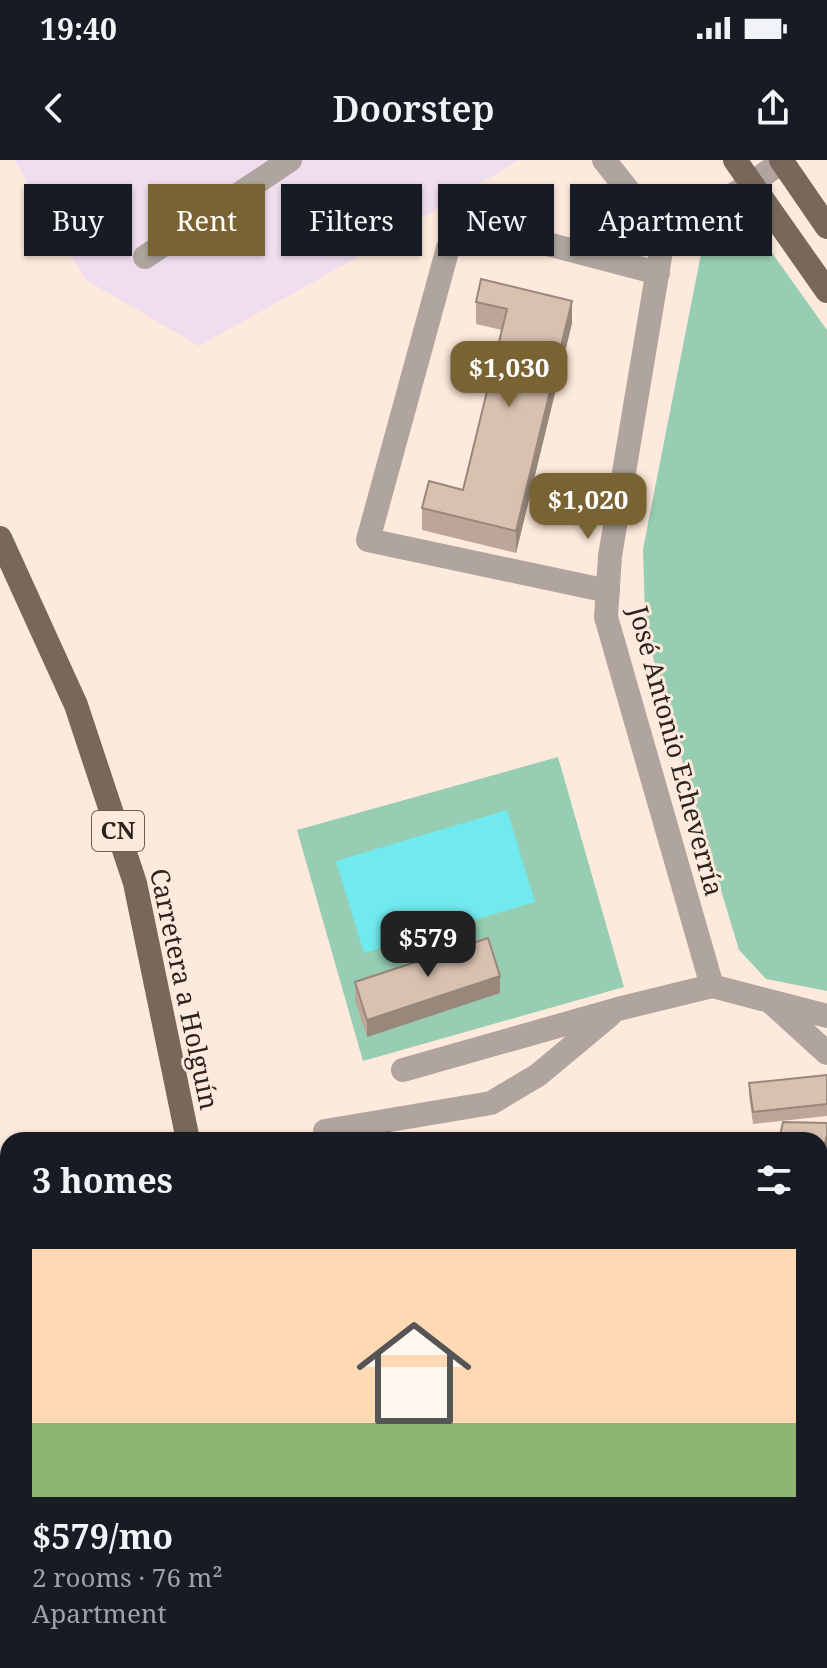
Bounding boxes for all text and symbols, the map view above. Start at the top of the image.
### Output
text: 19:40 [40,8,117,49]
text: Doorstep [332,84,495,133]
icon: back [32,86,76,130]
icon: share [751,86,795,130]
chip: Buy [24,184,132,256]
chip: Rent [148,184,265,256]
chip: Filters [281,184,422,256]
chip: New [438,184,554,256]
chip: Apartment [570,184,772,256]
pin: $1,030 [444,341,574,409]
text: $1,030 [468,349,550,385]
pin: $1,020 [523,473,653,541]
text: $1,020 [547,481,629,517]
street label: José Antonio Echeverría [621,601,733,900]
road number: CN [92,811,144,851]
street label: Carretera a Holguín [142,865,228,1113]
pin: $579 [381,911,475,979]
text: $579 [399,919,457,955]
text: 3 homes [32,1157,173,1203]
icon: filters [752,1158,796,1202]
icon: home [342,1301,486,1445]
text: $579/mo [32,1513,173,1559]
text: 2 rooms · 76 m² [32,1559,223,1595]
text: Apartment [32,1595,167,1631]

